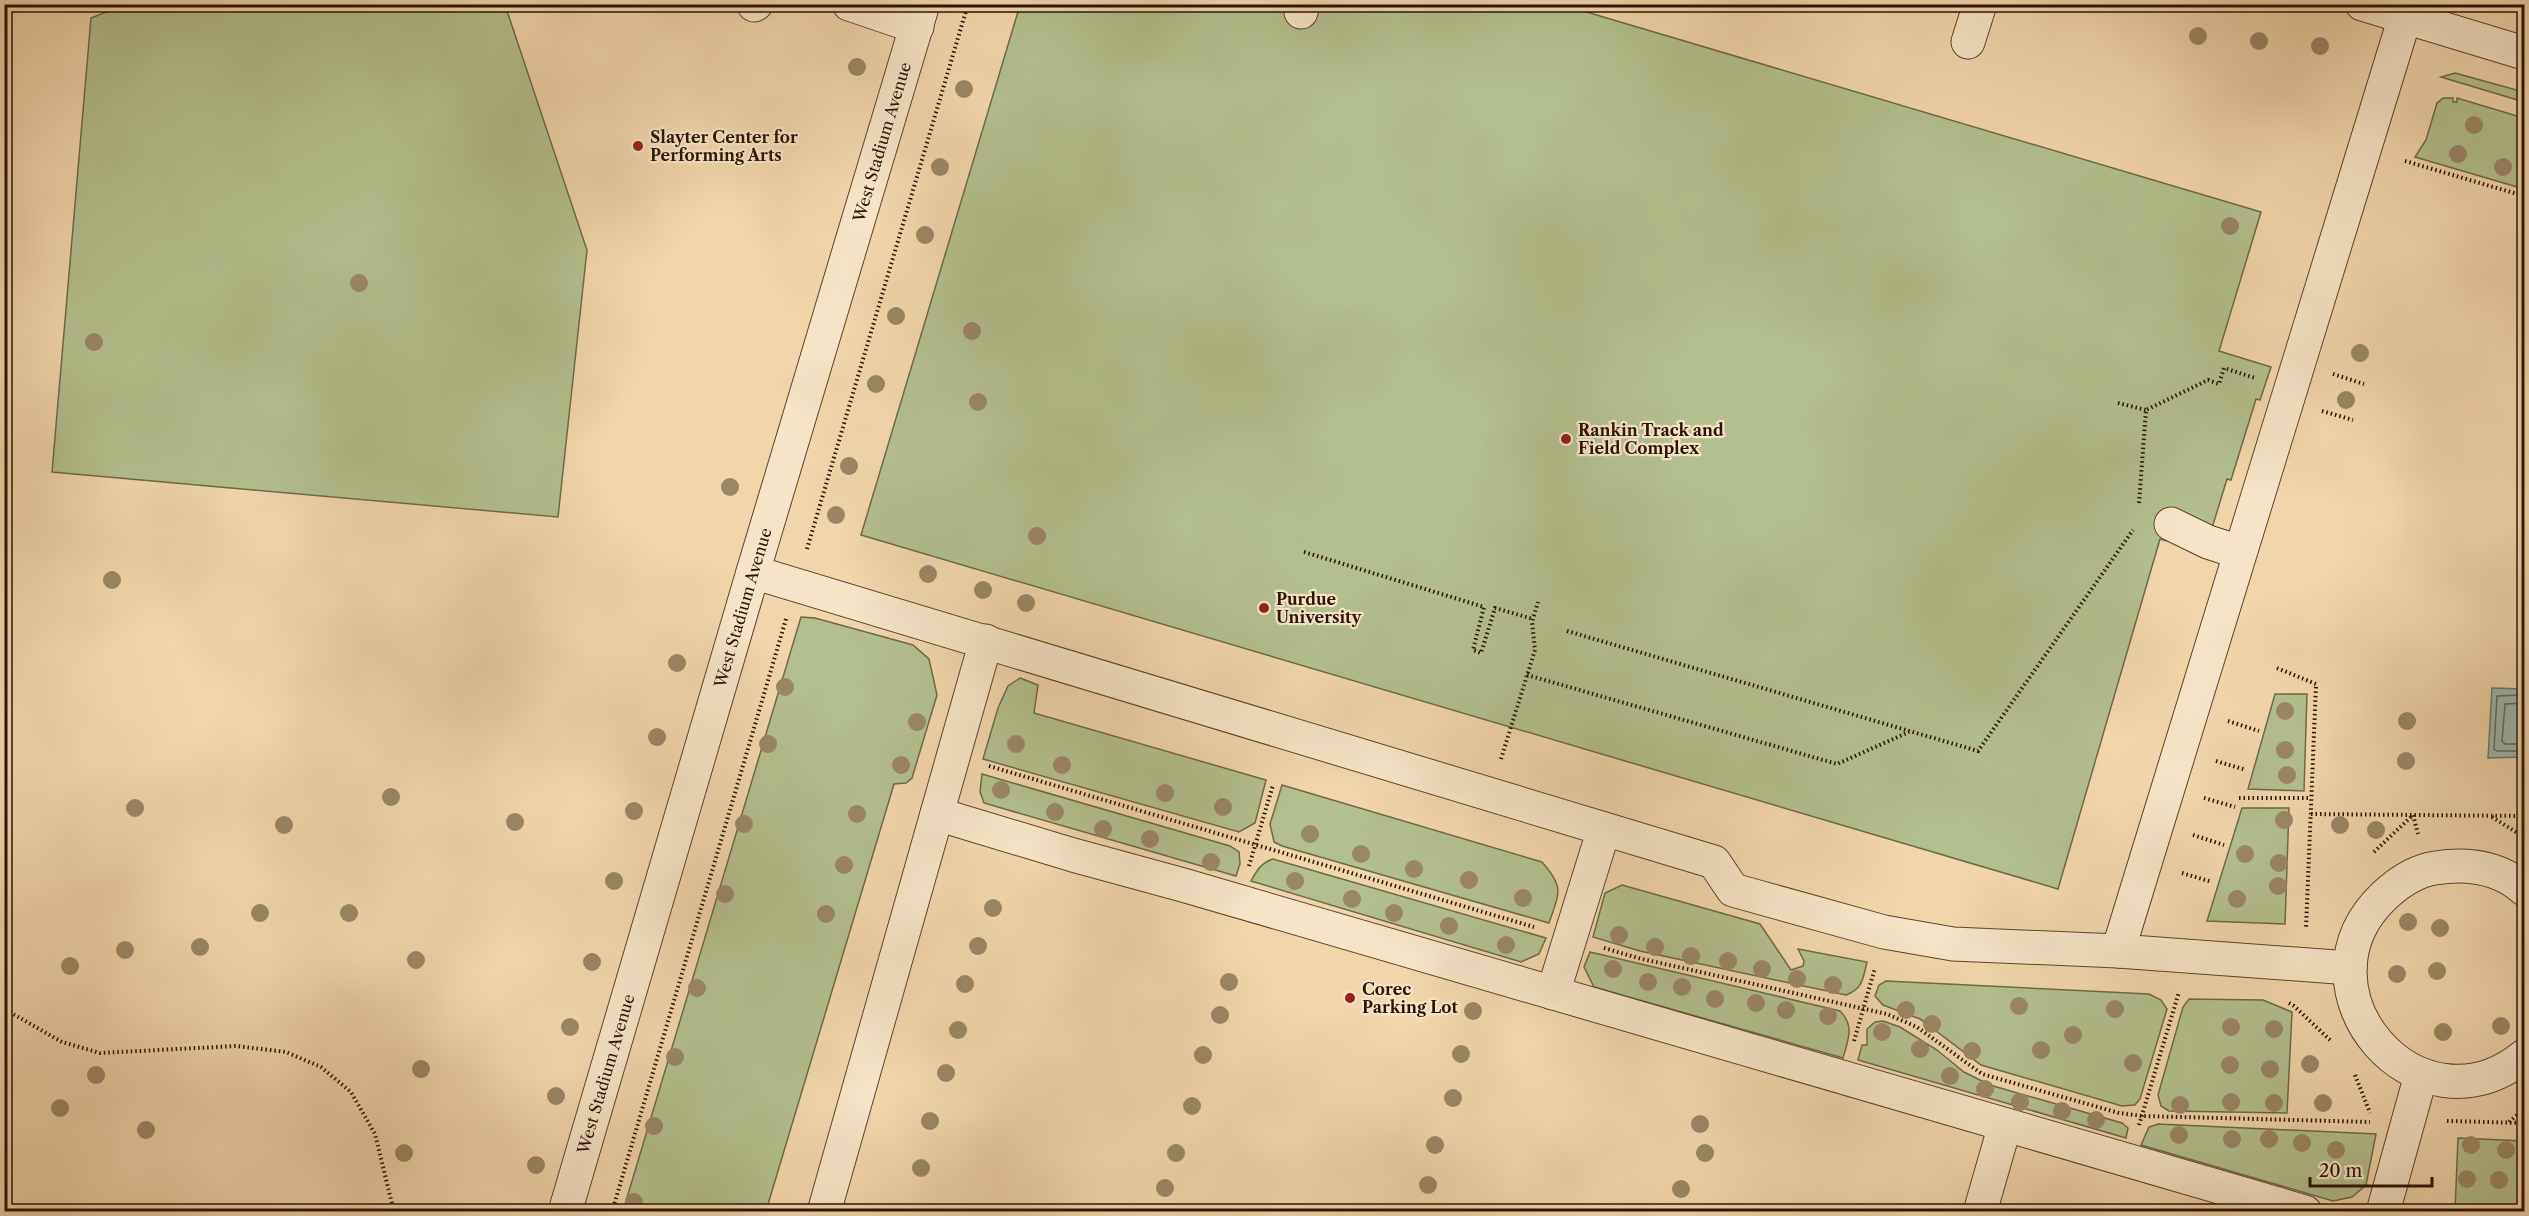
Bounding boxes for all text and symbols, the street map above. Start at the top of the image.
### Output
street label: West Stadium Avenue [848,60,915,225]
place label: Slayter Center for Performing Arts [650,127,798,165]
marker: Slayter Center for Performing Arts [631,139,645,153]
place label: Rankin Track and Field Complex [1578,420,1724,458]
marker: Rankin Track and Field Complex [1559,432,1573,446]
street label: West Stadium Avenue [709,525,776,691]
place label: Purdue University [1276,589,1363,627]
marker: Purdue University [1257,601,1271,615]
place label: Corec Parking Lot [1362,979,1458,1017]
marker: Corec Parking Lot [1343,991,1357,1005]
street label: West Stadium Avenue [572,992,639,1157]
scale bar [2310,1150,2432,1188]
text: 20 m [2319,1160,2363,1182]

